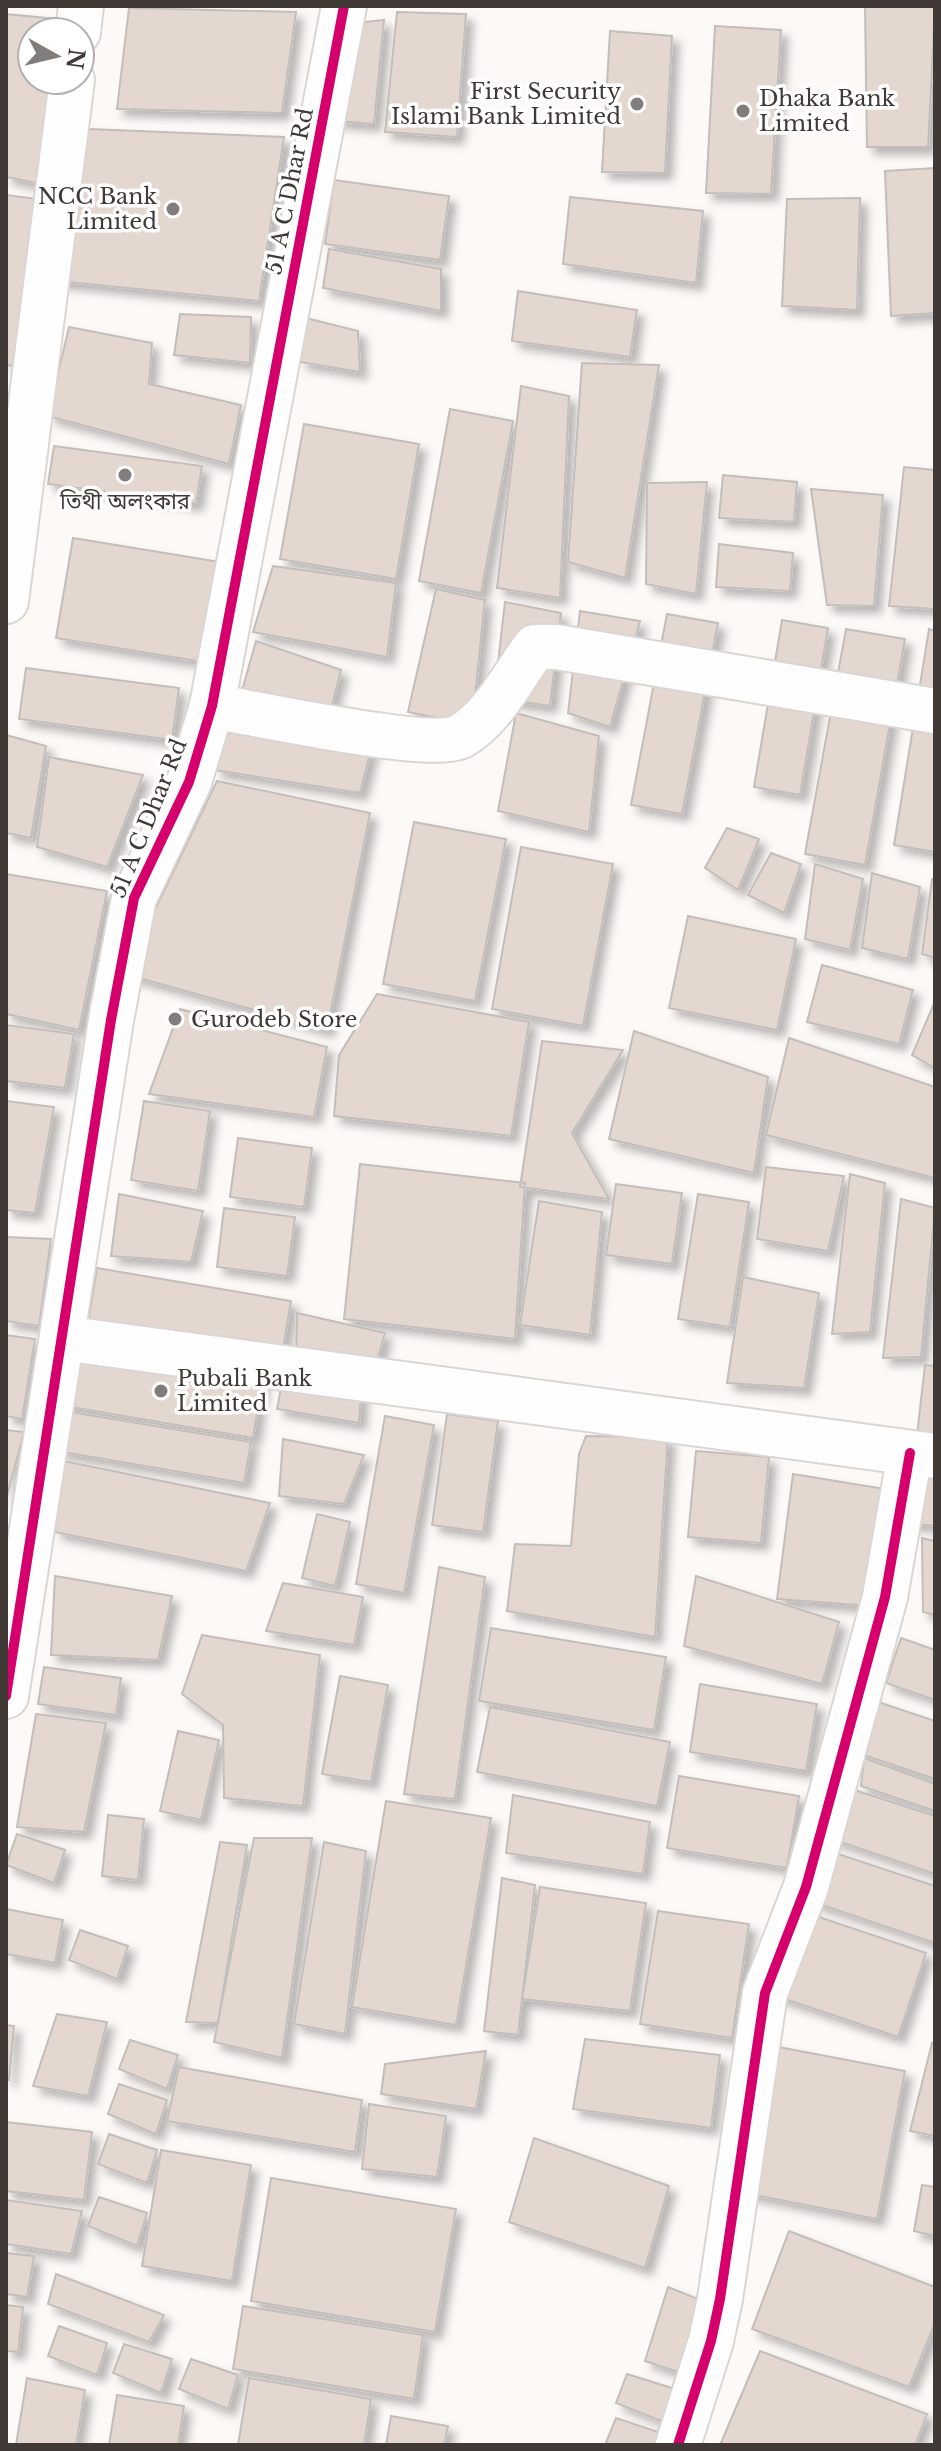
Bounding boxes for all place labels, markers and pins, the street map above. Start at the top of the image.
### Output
place label: First Security Islami Bank Limited [391,78,621,130]
place label: Dhaka Bank Limited [759,85,896,137]
marker: First Security Islami Bank Limited [628,95,646,113]
marker: Dhaka Bank Limited [734,102,752,120]
place label: NCC Bank Limited [38,183,157,235]
marker: NCC Bank Limited [164,200,182,218]
marker: তিথী অলংকার [116,466,134,484]
place label: তিথী অলংকার [59,488,191,515]
place label: Gurodeb Store [191,1006,357,1033]
marker: Gurodeb Store [166,1010,184,1028]
place label: Pubali Bank Limited [177,1365,313,1417]
marker: Pubali Bank Limited [152,1382,170,1400]

